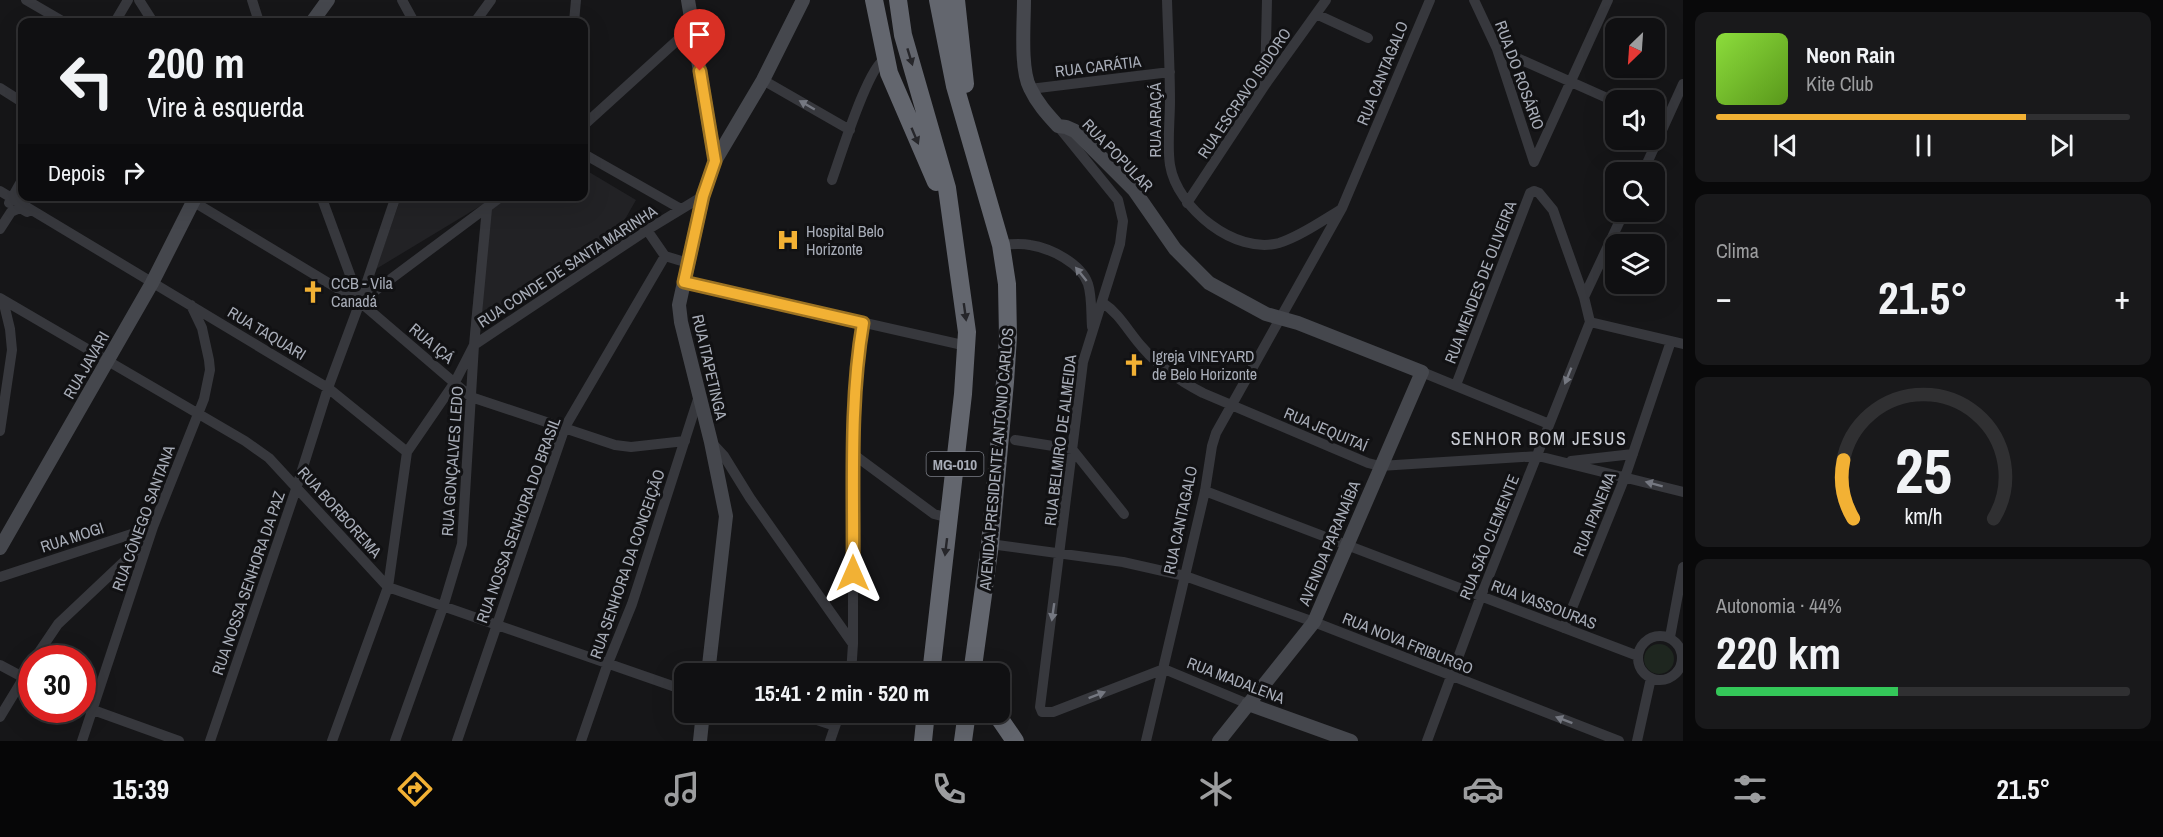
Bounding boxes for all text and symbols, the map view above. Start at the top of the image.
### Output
pin [674,9,725,71]
street label: RUA DO ROSÁRIO [1490,17,1550,133]
icon: arrive [683,18,716,51]
street label: RUA CANTAGALO [1351,18,1413,128]
north arrow [1605,18,1665,78]
map controls [1605,18,1665,294]
street label: RUA ESCRAVO ISIDORO [1192,23,1296,163]
text: 200 m [147,35,245,91]
text: Neon Rain [1806,40,1895,70]
icon: left [48,42,126,120]
one-way arrow [906,48,915,66]
street label: RUA CARÁTIA [1054,50,1143,82]
text: Kite Club [1806,70,1873,97]
street label: RUA ARAÇÁ [1144,82,1166,158]
text: Vire à esquerda [147,89,304,125]
button: sound [1605,90,1665,150]
one-way arrow [798,100,815,110]
street label: RUA POPULAR [1078,114,1159,197]
one-way arrow [911,127,920,144]
icon: previous [1769,129,1802,162]
icon: pause [1907,129,1940,162]
icon: next [2045,129,2078,162]
icon: right [117,156,150,189]
text: Depois [48,158,105,188]
button: search [1605,162,1665,222]
street label: RUA MENDES DE OLIVEIRA [1439,197,1521,367]
street label: RUA CONDE DE SANTA MARINHA [473,200,661,332]
place label: Hospital Belo Horizonte [806,220,884,260]
hospital icon: Hospital Belo Horizonte [775,227,801,253]
button: layers [1605,234,1665,294]
text: Clima [1716,237,1759,264]
one-way arrow [1074,266,1087,282]
text: 21.5° [1878,267,1968,328]
place label: CCB - Vila Canadá [331,272,393,312]
text: − [1716,275,1732,319]
text: + [2114,275,2130,319]
church icon: CCB - Vila Canadá [300,279,326,305]
street label: RUA TAQUARI [224,301,310,365]
one-way arrow [960,302,969,321]
street label: RUA ITAPETINGA [687,312,733,422]
street label: RUA IÇÁ [405,318,459,368]
street label: RUA JAVARI [58,327,114,403]
street label: AVENIDA PRESIDENTE ANTÔNIO CARLOS [973,327,1018,592]
place label: Igreja VINEYARD de Belo Horizonte [1152,345,1257,385]
church icon: Igreja VINEYARD de Belo Horizonte [1121,352,1147,378]
street label: RUA BELMIRO DE ALMEIDA [1039,353,1081,527]
one-way arrow [1563,367,1573,385]
street label: RUA GONÇALVES LEDO [436,385,468,537]
street label: RUA JEQUITAÍ [1281,402,1371,457]
street label: RUA NOSSA SENHORA DO BRASIL [471,413,566,626]
district label: SENHOR BOM JESUS [1451,426,1627,451]
text: 25 [1895,428,1951,512]
street label: RUA CÔNEGO SANTANA [106,442,180,594]
road number: MG-010 [926,452,984,476]
street label: RUA BORBOREMA [293,462,387,563]
street label: RUA CANTAGALO [1158,464,1202,576]
street label: RUA SENHORA DA CONCEIÇÃO [584,466,670,662]
street label: RUA IPANEMA [1567,469,1621,559]
street label: RUA SÃO CLEMENTE [1454,471,1524,603]
street label: AVENIDA PARANAÍBA [1292,477,1365,610]
one-way arrow [1645,479,1663,488]
street label: RUA NOSSA SENHORA DA PAZ [206,488,290,678]
text: km/h [1904,502,1942,531]
street label: RUA MOGI [37,516,107,558]
one-way arrow [941,538,950,557]
position arrow [821,541,885,605]
street label: RUA VASSOURAS [1488,574,1600,634]
text: Autonomia · 44% [1716,592,1842,619]
one-way arrow [1048,602,1058,621]
street label: RUA NOVA FRIBURGO [1339,607,1477,679]
text: 220 km [1716,622,1841,683]
speed limit sign: 30 [18,645,96,723]
street label: RUA MADALENA [1184,651,1288,709]
text: 15:41 · 2 min · 520 m [755,678,929,708]
one-way arrow [1088,690,1106,699]
one-way arrow [1555,715,1573,725]
icon: directions [394,768,436,810]
icon: music [661,768,703,810]
icon: phone [928,768,970,810]
icon: climate [1195,768,1237,810]
icon: car [1462,768,1504,810]
icon: filters [1729,768,1771,810]
text: 15:39 [113,771,169,807]
text: 21.5° [1996,771,2050,807]

